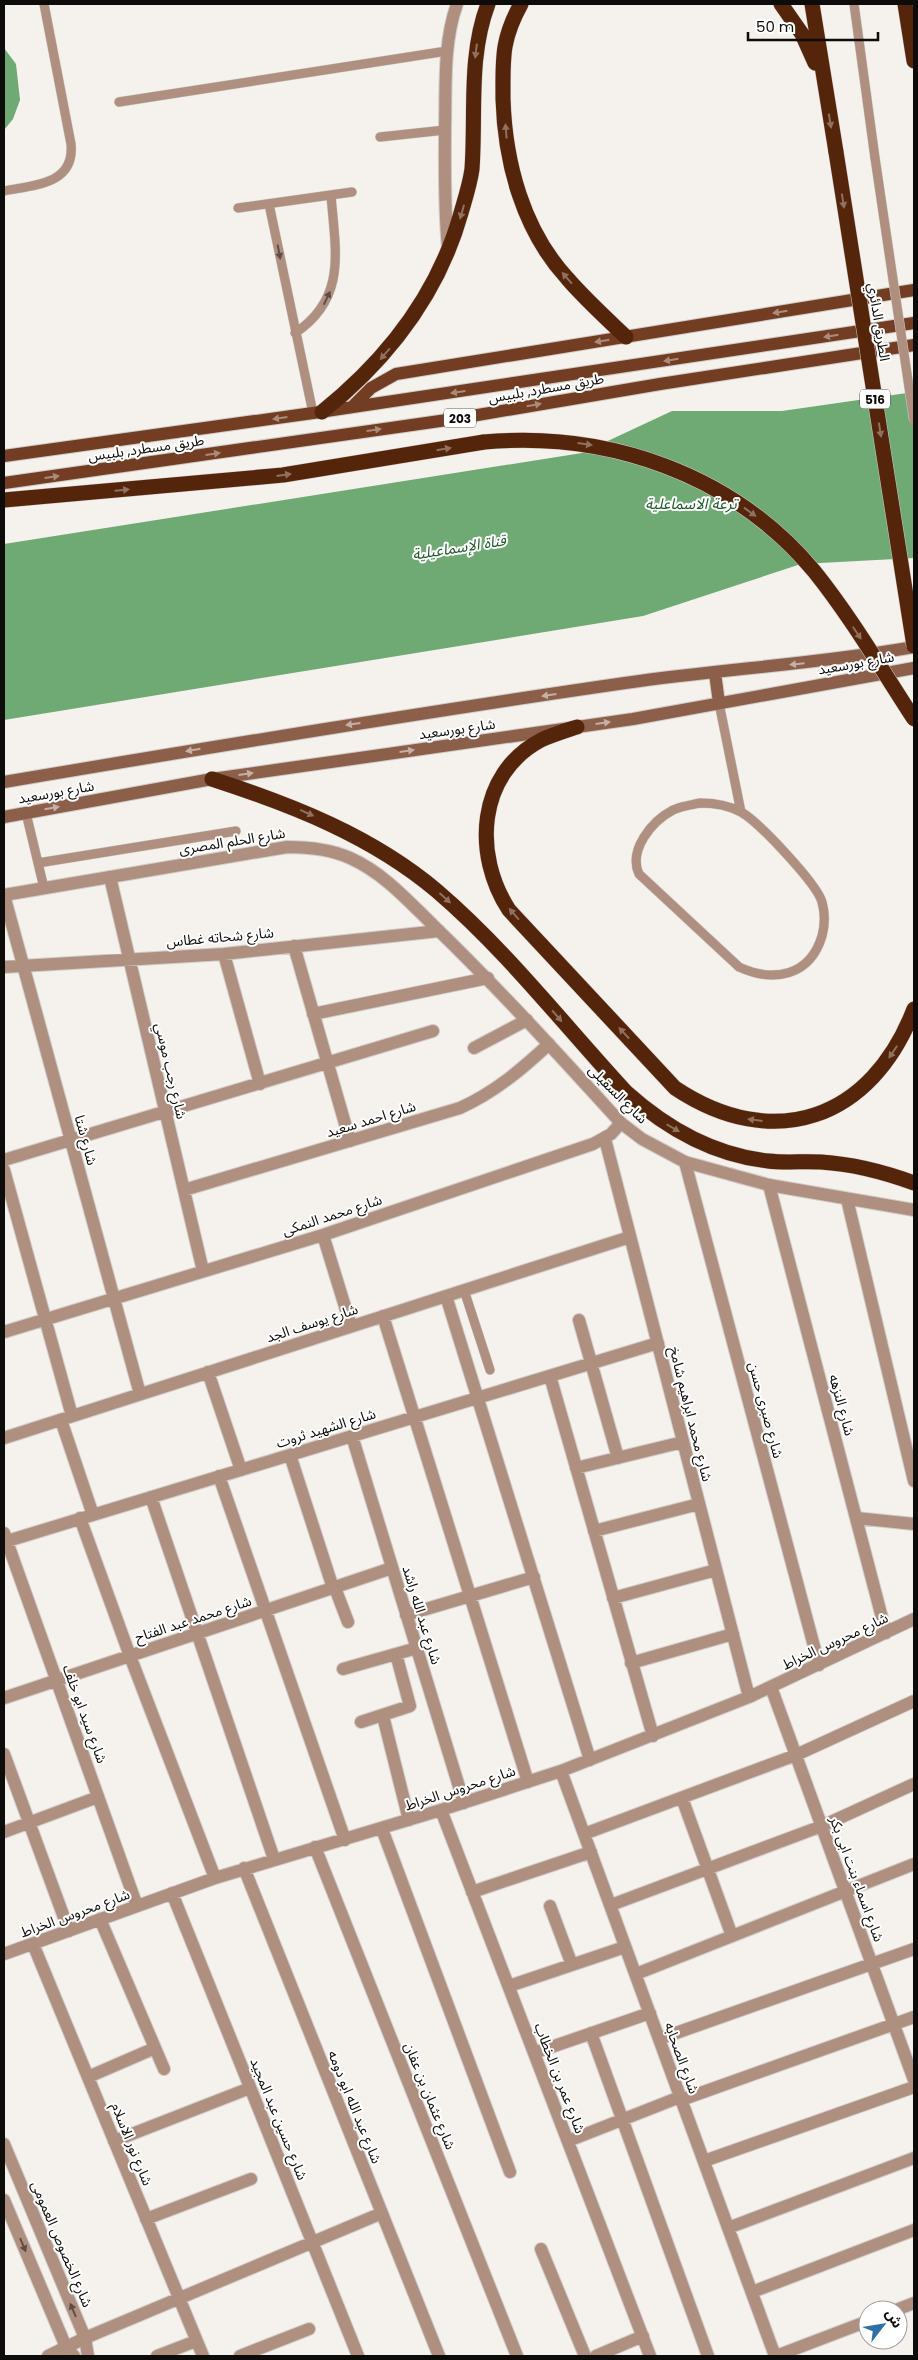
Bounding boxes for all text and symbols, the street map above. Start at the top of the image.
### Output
scale bar [748,10,878,42]
text: 50 m [756,16,794,37]
one-way arrow [472,43,480,59]
one-way arrow [827,113,835,129]
one-way arrow [501,122,509,138]
one-way arrow [840,193,848,209]
one-way arrow [457,205,465,220]
one-way arrow [275,244,283,260]
one-way arrow [562,272,573,284]
street label: الطريق الدائري [862,281,895,363]
one-way arrow [323,291,331,305]
one-way arrow [771,308,787,316]
one-way arrow [823,332,839,340]
one-way arrow [594,337,610,345]
one-way arrow [379,347,391,359]
one-way arrow [662,356,678,364]
street label: طريق مسطرد, بلبيس [487,368,605,408]
one-way arrow [450,388,466,396]
road number: 516 [860,389,890,408]
one-way arrow [527,401,543,409]
road number: 203 [444,408,476,428]
one-way arrow [272,414,288,422]
one-way arrow [876,423,884,439]
one-way arrow [366,426,382,434]
street label: طريق مسطرد, بلبيس [87,430,205,466]
one-way arrow [578,440,594,448]
one-way arrow [437,444,453,452]
one-way arrow [205,449,221,457]
one-way arrow [276,470,292,478]
one-way arrow [44,472,60,480]
one-way arrow [114,486,130,494]
water label: ترعة الاسماعلية [645,493,739,514]
one-way arrow [743,507,757,517]
water label: قناة الإسماعيلية [411,529,509,565]
one-way arrow [852,626,862,640]
street label: شارع بورسعيد [816,646,896,681]
one-way arrow [789,660,805,668]
one-way arrow [540,691,556,699]
street label: شارع بورسعيد [417,714,497,745]
one-way arrow [595,719,611,727]
one-way arrow [345,720,361,728]
one-way arrow [185,747,201,755]
one-way arrow [399,747,415,755]
one-way arrow [239,770,255,778]
street label: شارع بورسعيد [16,775,96,810]
one-way arrow [44,804,60,812]
one-way arrow [300,810,314,818]
street label: شارع الحلم المصرى [177,823,287,860]
one-way arrow [438,893,451,904]
one-way arrow [508,907,519,920]
street label: شارع شحاته غطاس [165,922,275,953]
one-way arrow [552,1009,563,1022]
street label: شارع رجب موسي [149,1021,192,1121]
one-way arrow [618,1027,630,1039]
one-way arrow [888,1046,898,1059]
street label: شارع السقيلى [583,1060,652,1129]
street label: شارع احمد سعيد [324,1096,419,1143]
street label: شارع شتا [69,1113,102,1168]
one-way arrow [747,1116,763,1124]
one-way arrow [667,1124,680,1133]
street label: شارع محمد النمكى [280,1189,385,1242]
street label: شارع يوسف الجد [264,1299,361,1348]
street label: شارع محمد ابراهيم شامخ [664,1344,717,1484]
street label: شارع صبرى حسن [743,1360,788,1461]
street label: شارع النزهه [823,1372,860,1438]
street label: شارع الشهيد ثروت [274,1403,379,1454]
street label: شارع عبد الله راشد [397,1563,447,1667]
street label: شارع محمد عبد الفتاح [132,1591,254,1648]
street label: شارع محروس الخراط [779,1608,892,1675]
street label: شارع سيد ابو خلف [57,1662,112,1766]
street label: شارع محروس الخراط [402,1761,518,1816]
street label: شارع اسماء بنت ابى بكر [824,1813,889,1945]
street label: شارع محروس الخراط [17,1884,133,1943]
street label: شارع الصحابه [659,2019,704,2097]
street label: شارع عمر بن الخطاب [529,2020,590,2137]
street label: شارع عثمان بن عفان [398,2039,461,2153]
street label: شارع عبد الله ابو دومه [322,2047,387,2167]
street label: شارع حسين عبد المجيد [244,2055,313,2183]
street label: شارع نور الاسلام [105,2100,158,2189]
street label: شارع الخصوص العمومى [25,2178,98,2311]
one-way arrow [19,2238,27,2252]
north arrow [858,2300,908,2350]
one-way arrow [69,2303,77,2317]
text: ش [881,2305,908,2332]

